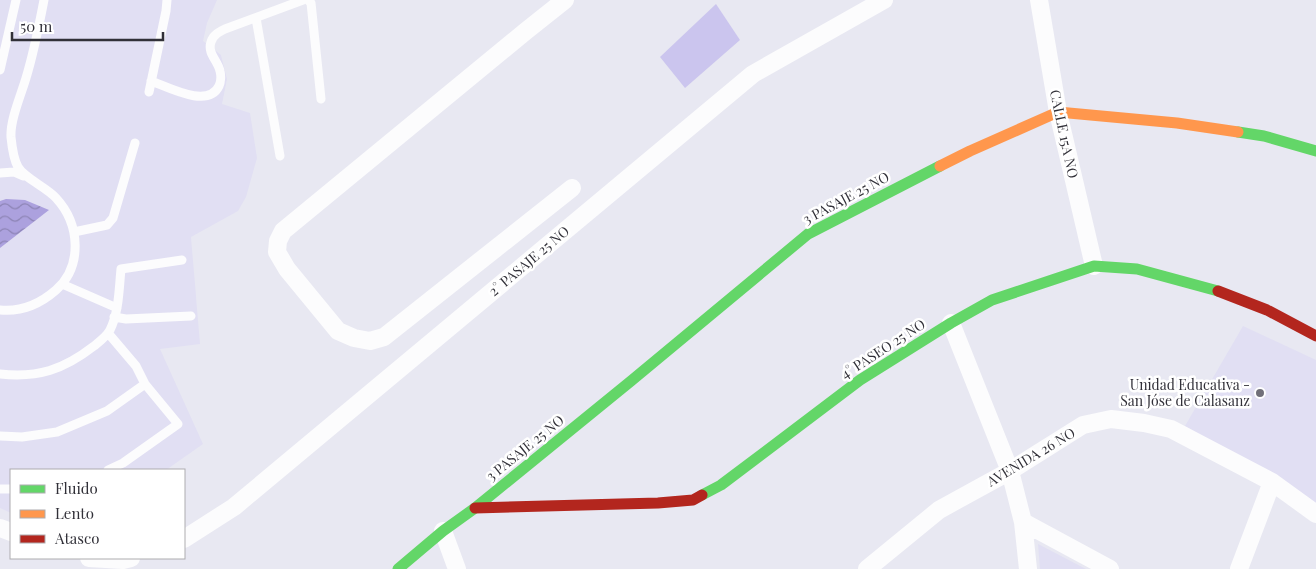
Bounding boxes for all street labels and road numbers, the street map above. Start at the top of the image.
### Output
street label: CALLE 15A NO [1046,88,1083,180]
street label: 3 PASAJE 25 NO [799,167,892,228]
street label: 2° PASAJE 25 NO [484,221,573,300]
street label: 4° PASEO 25 NO [837,314,929,383]
street label: 3 PASAJE 25 NO [482,410,568,485]
street label: AVENIDA 26 NO [982,423,1078,491]

